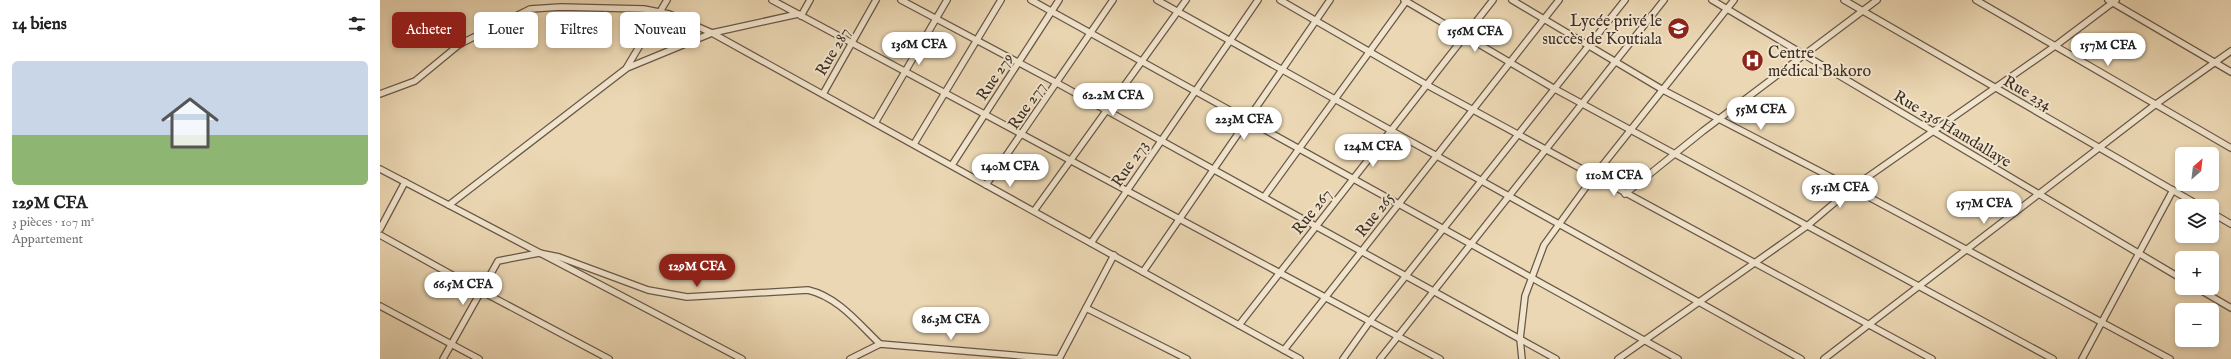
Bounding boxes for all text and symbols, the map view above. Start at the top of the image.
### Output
chip: Acheter [392,12,466,48]
chip: Louer [474,12,538,48]
chip: Filtres [546,12,612,48]
chip: Nouveau [620,12,700,48]
place label: Lycée privé le succès de Koutiala [1542,12,1662,50]
icon: filters [346,13,368,35]
text: 14 biens [12,14,67,35]
school or university icon: Lycée privé le succès de Koutiala [1665,16,1691,42]
pin: 156M CFA [1434,19,1516,53]
text: 156M CFA [1447,23,1503,40]
street label: Rue 287 [812,24,856,80]
pin: 136M CFA [878,32,960,66]
pin: 157M CFA [2067,33,2149,67]
text: 136M CFA [891,36,947,53]
text: 157M CFA [2080,37,2136,54]
place label: Centre médical Bakoro [1768,44,1871,82]
hospital icon: Centre médical Bakoro [1739,48,1765,74]
street label: Rue 279 [973,49,1019,105]
street label: Rue 234 [1999,72,2055,116]
street label: Rue 277 [1004,78,1051,134]
pin: 62.2M CFA [1067,83,1159,117]
icon: home [154,87,226,159]
text: 62.2M CFA [1082,87,1144,104]
street label: Rue 236 Hamdallaye [1889,87,2015,173]
pin: 55M CFA [1724,97,1798,131]
text: 55M CFA [1736,101,1786,118]
pin: 223M CFA [1203,107,1285,141]
text: 223M CFA [1215,111,1273,128]
pin: 124M CFA [1332,134,1414,168]
street label: Rue 273 [1108,137,1153,191]
text: 124M CFA [1344,138,1402,155]
north arrow [2175,147,2219,191]
map controls [2175,147,2219,347]
pin: 140M CFA [969,154,1051,188]
text: 140M CFA [981,158,1039,175]
pin: 110M CFA [1573,163,1655,197]
text: 110M CFA [1585,167,1643,184]
pin: 55.1M CFA [1794,175,1886,209]
text: 55.1M CFA [1811,179,1869,196]
street label: Rue 267 [1288,185,1337,239]
street label: Rue 265 [1352,189,1399,242]
pin: 157M CFA [1943,191,2025,225]
text: 129M CFA [12,193,87,214]
text: 157M CFA [1956,195,2012,212]
button: layers [2175,199,2219,243]
text: 3 pièces · 107 m² [12,214,95,231]
text: Appartement [12,231,83,248]
button: + [2175,251,2219,295]
pin: 129M CFA [656,254,738,288]
text: 129M CFA [668,258,726,275]
pin: 66.5M CFA [417,272,509,306]
text: 66.5M CFA [433,276,493,293]
button: − [2175,303,2219,347]
pin: 86.3M CFA [905,307,997,341]
text: 86.3M CFA [921,311,981,328]

